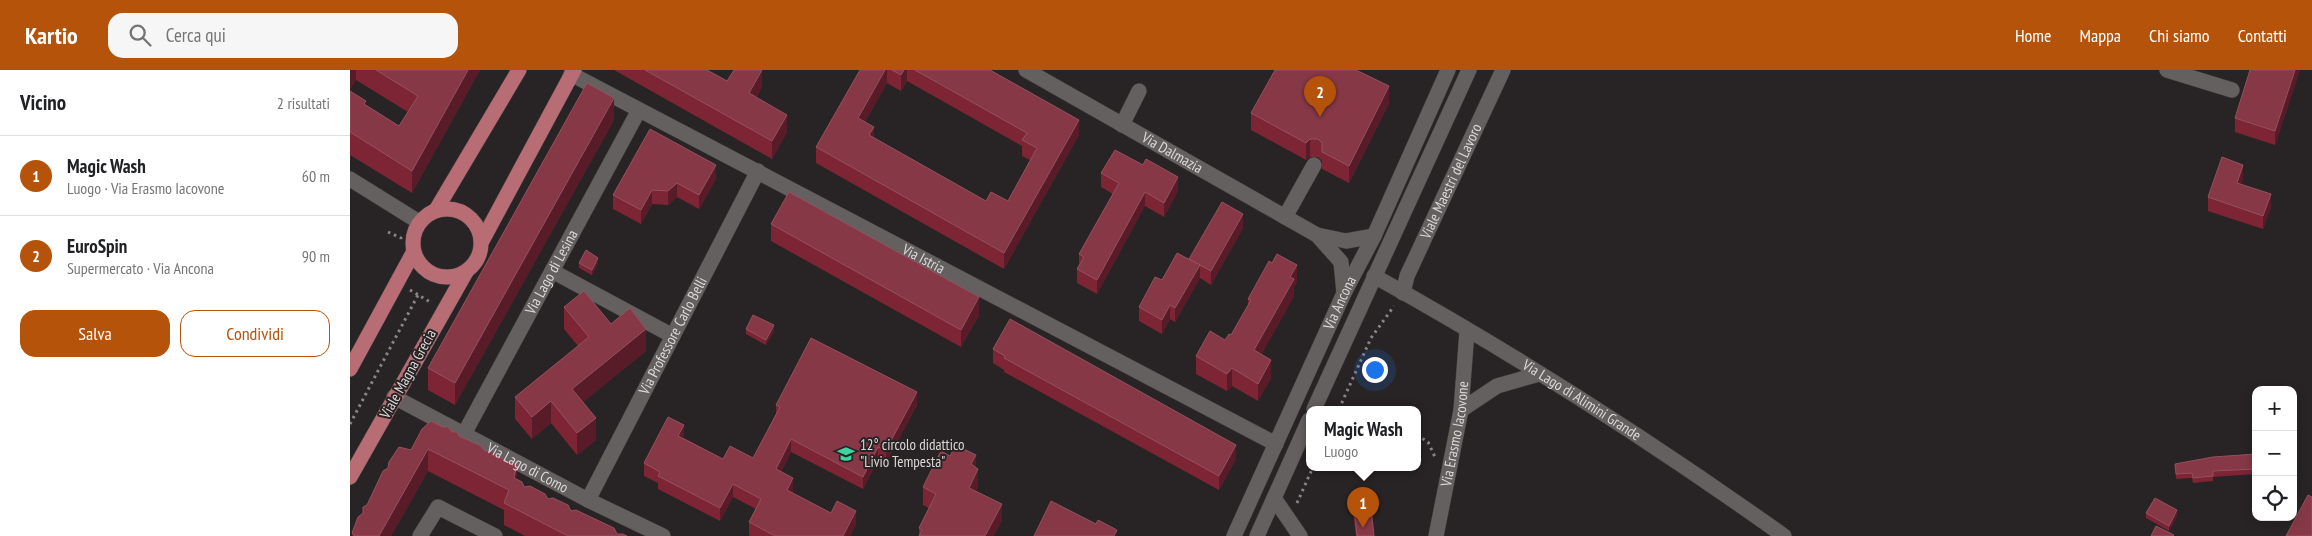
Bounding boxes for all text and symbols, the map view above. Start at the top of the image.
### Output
search box [108,13,458,58]
text: Kartio [25,20,78,51]
icon: search [126,21,154,49]
text: Cerca qui [166,23,226,47]
text: Home [2015,24,2052,47]
text: Mappa [2080,24,2121,47]
text: Chi siamo [2149,24,2210,47]
text: Contatti [2238,24,2287,47]
pin: 2 [1304,76,1336,117]
text: Vicino [20,89,66,116]
text: 2 risultati [277,93,330,113]
street label: Viale Maestri del Lavoro [1415,120,1486,243]
street label: Via Dalmazia [1138,127,1206,177]
text: Magic Wash [67,154,146,178]
text: 1 [32,166,40,186]
text: 60 m [302,166,330,186]
text: Luogo · Via Erasmo Iacovone [67,178,224,198]
street label: Via Lago di Lesina [520,226,582,318]
text: EuroSpin [67,234,127,258]
street label: Via Istria [898,239,948,278]
text: 2 [32,246,40,266]
text: 90 m [302,246,330,266]
text: Supermercato · Via Ancona [67,258,214,278]
street label: Via Professore Carlo Belli [634,273,711,398]
street label: Via Ancona [1318,273,1360,333]
button: Salva [20,310,170,357]
button: Condividi [180,310,330,357]
street label: Viale Magna Grecia [375,326,440,423]
street label: Via Lago di Alimini Grande [1518,354,1645,444]
your location [1362,357,1388,383]
street label: Via Erasmo Iacovone [1436,380,1472,489]
map controls [2252,386,2297,521]
button: + [2252,386,2297,431]
popup [1306,406,1421,471]
text: Magic Wash [1324,417,1403,441]
button: − [2252,431,2297,476]
place label: 12° circolo didattico "Livio Tempesta" [860,435,965,471]
street label: Via Lago di Como [483,437,572,497]
text: Luogo [1324,441,1358,461]
school or university icon: 12° circolo didattico "Livio Tempesta" [836,444,856,464]
button: locate [2252,476,2297,521]
pin: 1 [1347,487,1379,528]

